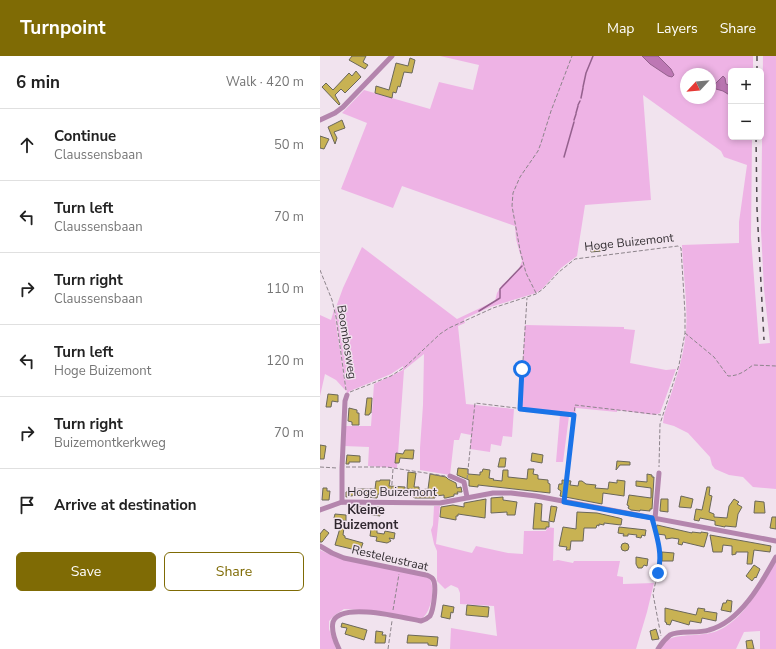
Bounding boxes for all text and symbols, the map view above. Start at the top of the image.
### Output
text: Turnpoint [20,15,106,41]
text: Map [607,19,634,38]
text: Layers [656,19,698,38]
text: Share [720,19,756,38]
north arrow [680,68,716,104]
map controls [728,68,764,140]
button: + [728,68,764,104]
text: 6 min [16,71,60,94]
text: Walk · 420 m [226,73,304,91]
button: − [728,104,764,140]
text: Continue [54,126,116,146]
icon: ahead [16,134,38,156]
text: 50 m [274,136,304,154]
text: Claussensbaan [54,146,143,164]
text: Turn left [54,198,113,218]
icon: left [16,206,38,228]
text: 70 m [274,208,304,226]
text: Claussensbaan [54,218,143,236]
street label: Hoge Buizemont [584,229,675,255]
text: Turn right [54,270,123,290]
icon: right [16,278,38,300]
text: 110 m [266,280,304,298]
text: Claussensbaan [54,290,143,308]
street label: Boombosweg [333,304,361,380]
text: Turn left [54,342,113,362]
icon: left [16,350,38,372]
text: 120 m [266,352,304,370]
route start [513,360,531,378]
text: Hoge Buizemont [54,362,151,380]
text: Turn right [54,414,123,434]
icon: right [16,422,38,444]
text: 70 m [274,424,304,442]
text: Buizemontkerkweg [54,434,166,452]
street label: Hoge Buizemont [347,484,438,500]
icon: arrive [16,494,38,516]
text: Arrive at destination [54,495,197,515]
district label: Kleine Buizemont [334,501,399,534]
street label: Resteleustraat [350,541,431,575]
button: Save [16,552,156,591]
button: Share [164,552,304,591]
route end [649,564,667,582]

